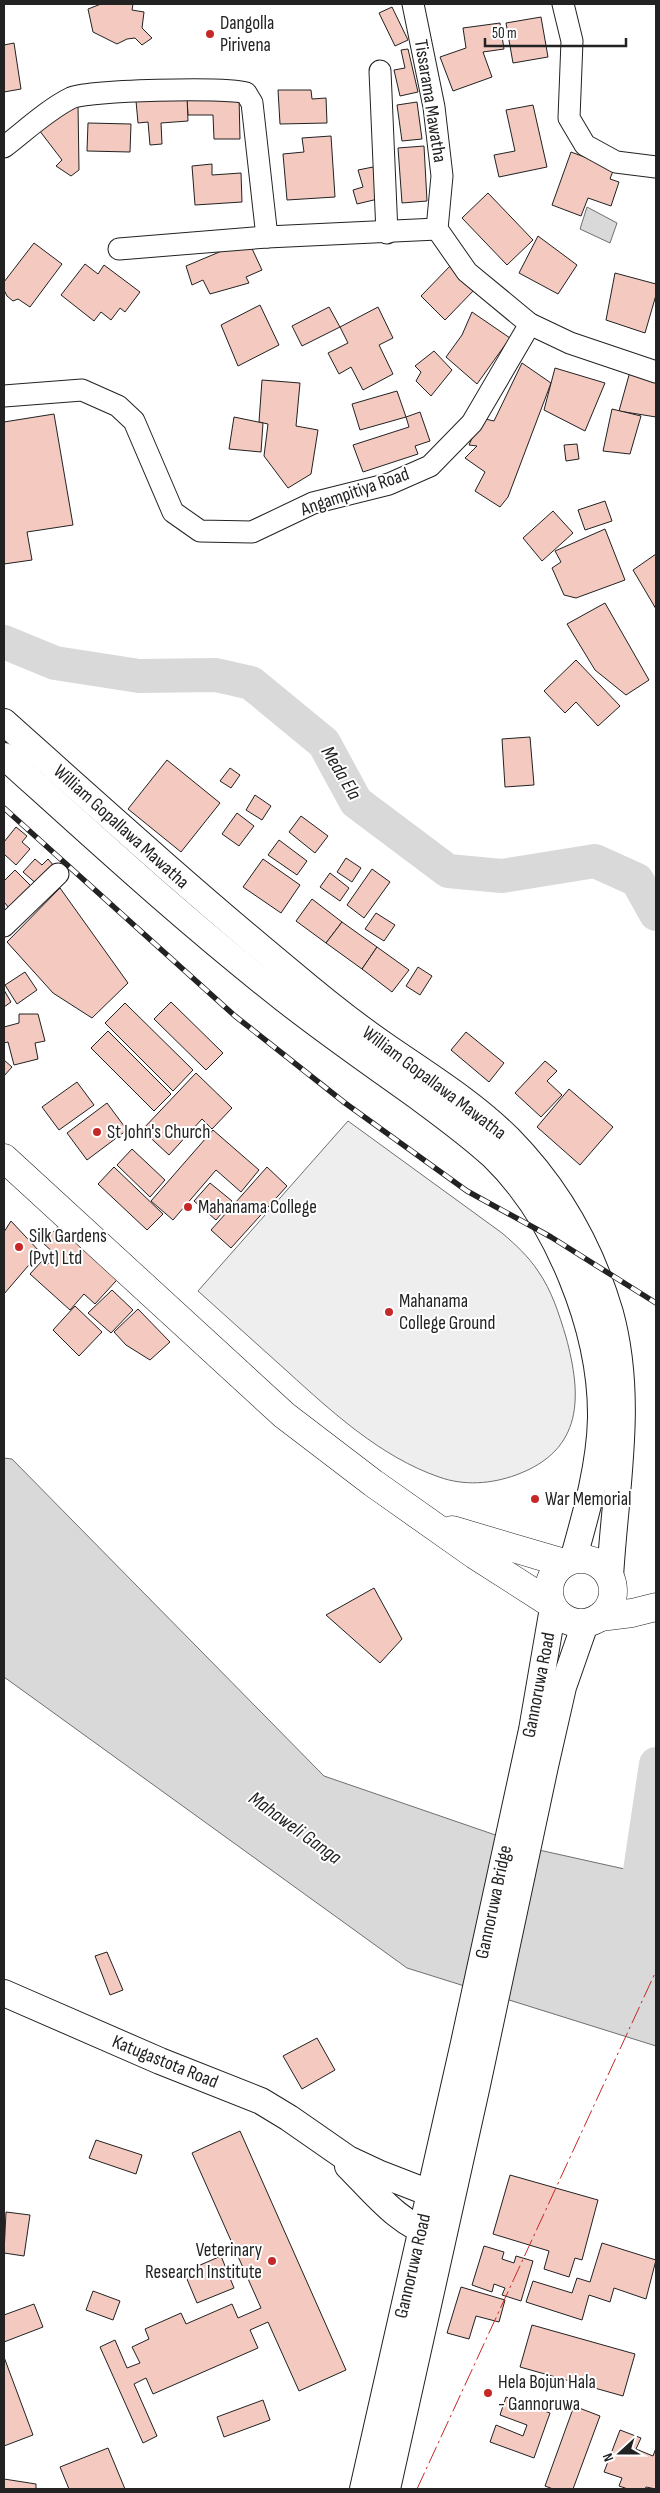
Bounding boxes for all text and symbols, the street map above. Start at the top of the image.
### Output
place label: Dangolla Pirivena [220,12,274,57]
scale bar [485,15,626,47]
text: 50 m [492,24,517,43]
marker: Dangolla Pirivena [204,28,216,40]
street label: Tissarama Mawatha [409,38,451,164]
street label: Angampitiya Road [297,463,412,522]
water label: Meda Ela [316,742,366,804]
street label: William Gopallawa Mawatha [48,760,194,894]
street label: William Gopallawa Mawatha [357,1021,511,1145]
place label: St John's Church [107,1121,210,1144]
marker: St John's Church [91,1126,103,1138]
place label: Mahanama College [198,1196,317,1219]
marker: Mahanama College [182,1201,194,1213]
place label: Silk Gardens (Pvt) Ltd [29,1225,107,1270]
marker: Silk Gardens (Pvt) Ltd [13,1241,25,1253]
place label: Mahanama College Ground [399,1290,495,1335]
marker: Mahanama College Ground [383,1306,395,1318]
place label: War Memorial [545,1488,632,1511]
marker: War Memorial [529,1493,541,1505]
street label: Gannoruwa Road [518,1630,560,1740]
water label: Mahaweli Ganga [244,1786,346,1870]
street label: Gannoruwa Bridge [471,1843,517,1961]
street label: Katugastota Road [109,2030,221,2094]
street label: Gannoruwa Road [390,2211,436,2321]
place label: Veterinary Research Institute [145,2239,263,2284]
marker: Veterinary Research Institute [266,2255,278,2267]
place label: Hela Bojun Hala - Gannoruwa [498,2371,596,2416]
marker: Hela Bojun Hala - Gannoruwa [482,2387,494,2399]
north arrow [595,2428,645,2478]
text: N [599,2451,618,2464]

